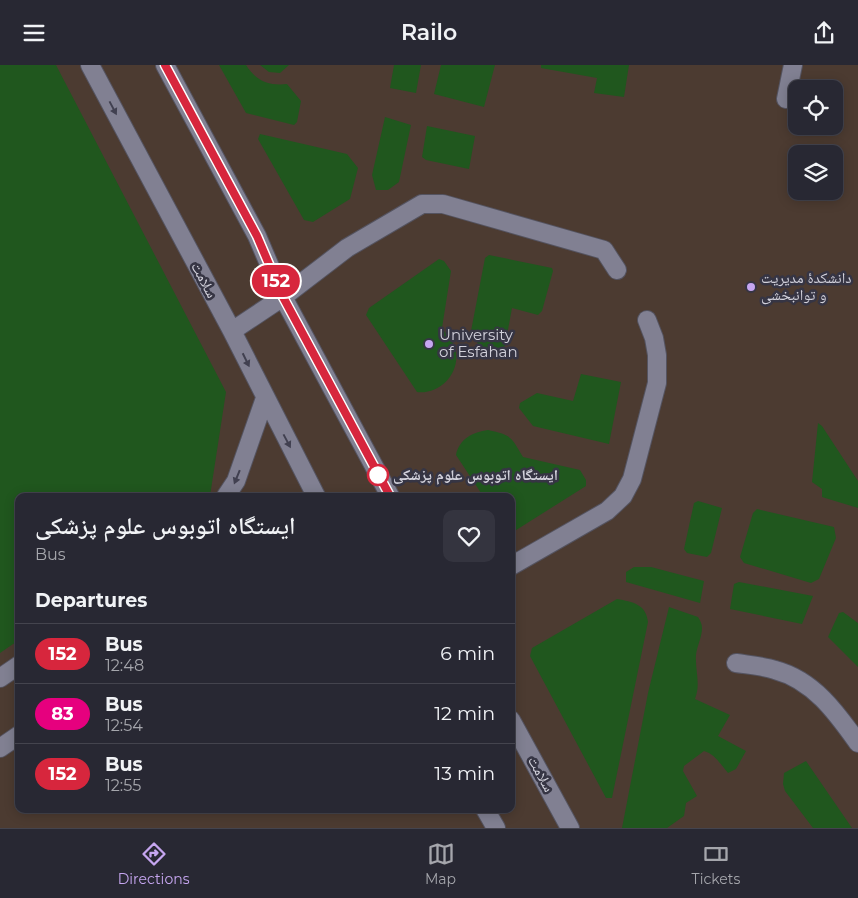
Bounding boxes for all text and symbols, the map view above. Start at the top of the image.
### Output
icon: menu [20,19,48,47]
text: Railo [401,19,457,46]
icon: share [810,19,838,47]
map controls [788,80,843,200]
button: locate [788,80,843,135]
one-way arrow [109,101,117,115]
button: layers [788,145,843,200]
street label: سلامت [187,258,222,301]
line badge: 152 [247,265,305,297]
place label: دانشکدهٔ مدیریت و توانبخشی [761,268,851,305]
text: 152 [262,270,290,292]
marker: دانشکدهٔ مدیریت و توانبخشی [745,281,757,293]
place label: University of Esfahan [439,325,518,361]
marker: University of Esfahan [423,338,435,350]
one-way arrow [242,353,250,367]
one-way arrow [283,434,291,448]
marker: ایستگاه اتوبوس علوم پزشکی [367,464,389,486]
place label: ایستگاه اتوبوس علوم پزشکی [393,465,558,485]
one-way arrow [233,470,241,485]
button: heart [443,510,495,562]
text: ایستگاه اتوبوس علوم پزشکی [35,511,296,540]
text: Bus [35,545,66,564]
text: Departures [35,589,147,612]
text: Bus [105,633,143,656]
text: 6 min [440,642,495,665]
text: 152 [48,643,77,665]
text: 12:48 [105,656,144,675]
text: Bus [105,693,143,716]
text: 12 min [434,702,495,725]
text: 83 [51,703,74,725]
text: 12:54 [105,716,143,735]
street label: سلامت [524,752,559,795]
text: Bus [105,753,143,776]
text: 13 min [434,762,495,785]
text: 152 [48,763,77,785]
text: 12:55 [105,776,141,795]
tab: Directions [118,840,189,888]
tab: Map [425,840,456,888]
tab: Tickets [692,840,740,888]

